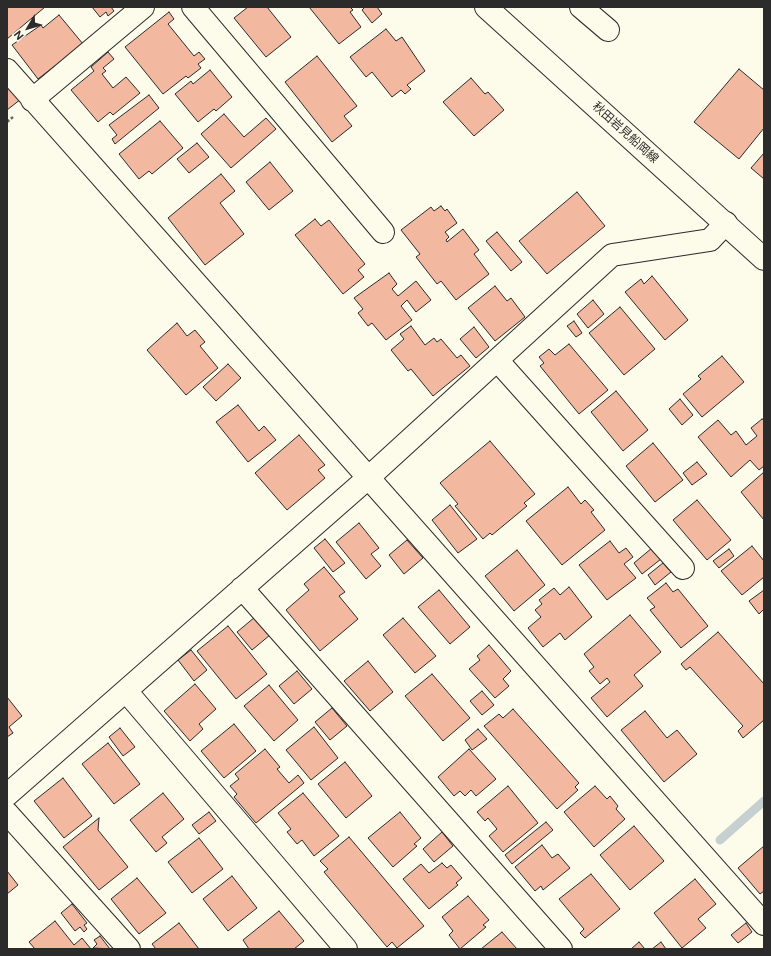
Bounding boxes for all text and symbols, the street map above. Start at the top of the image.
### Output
north arrow [8,8,48,48]
text: N [11,28,27,43]
street label: 秋田岩見船岡線 [589,100,661,166]

